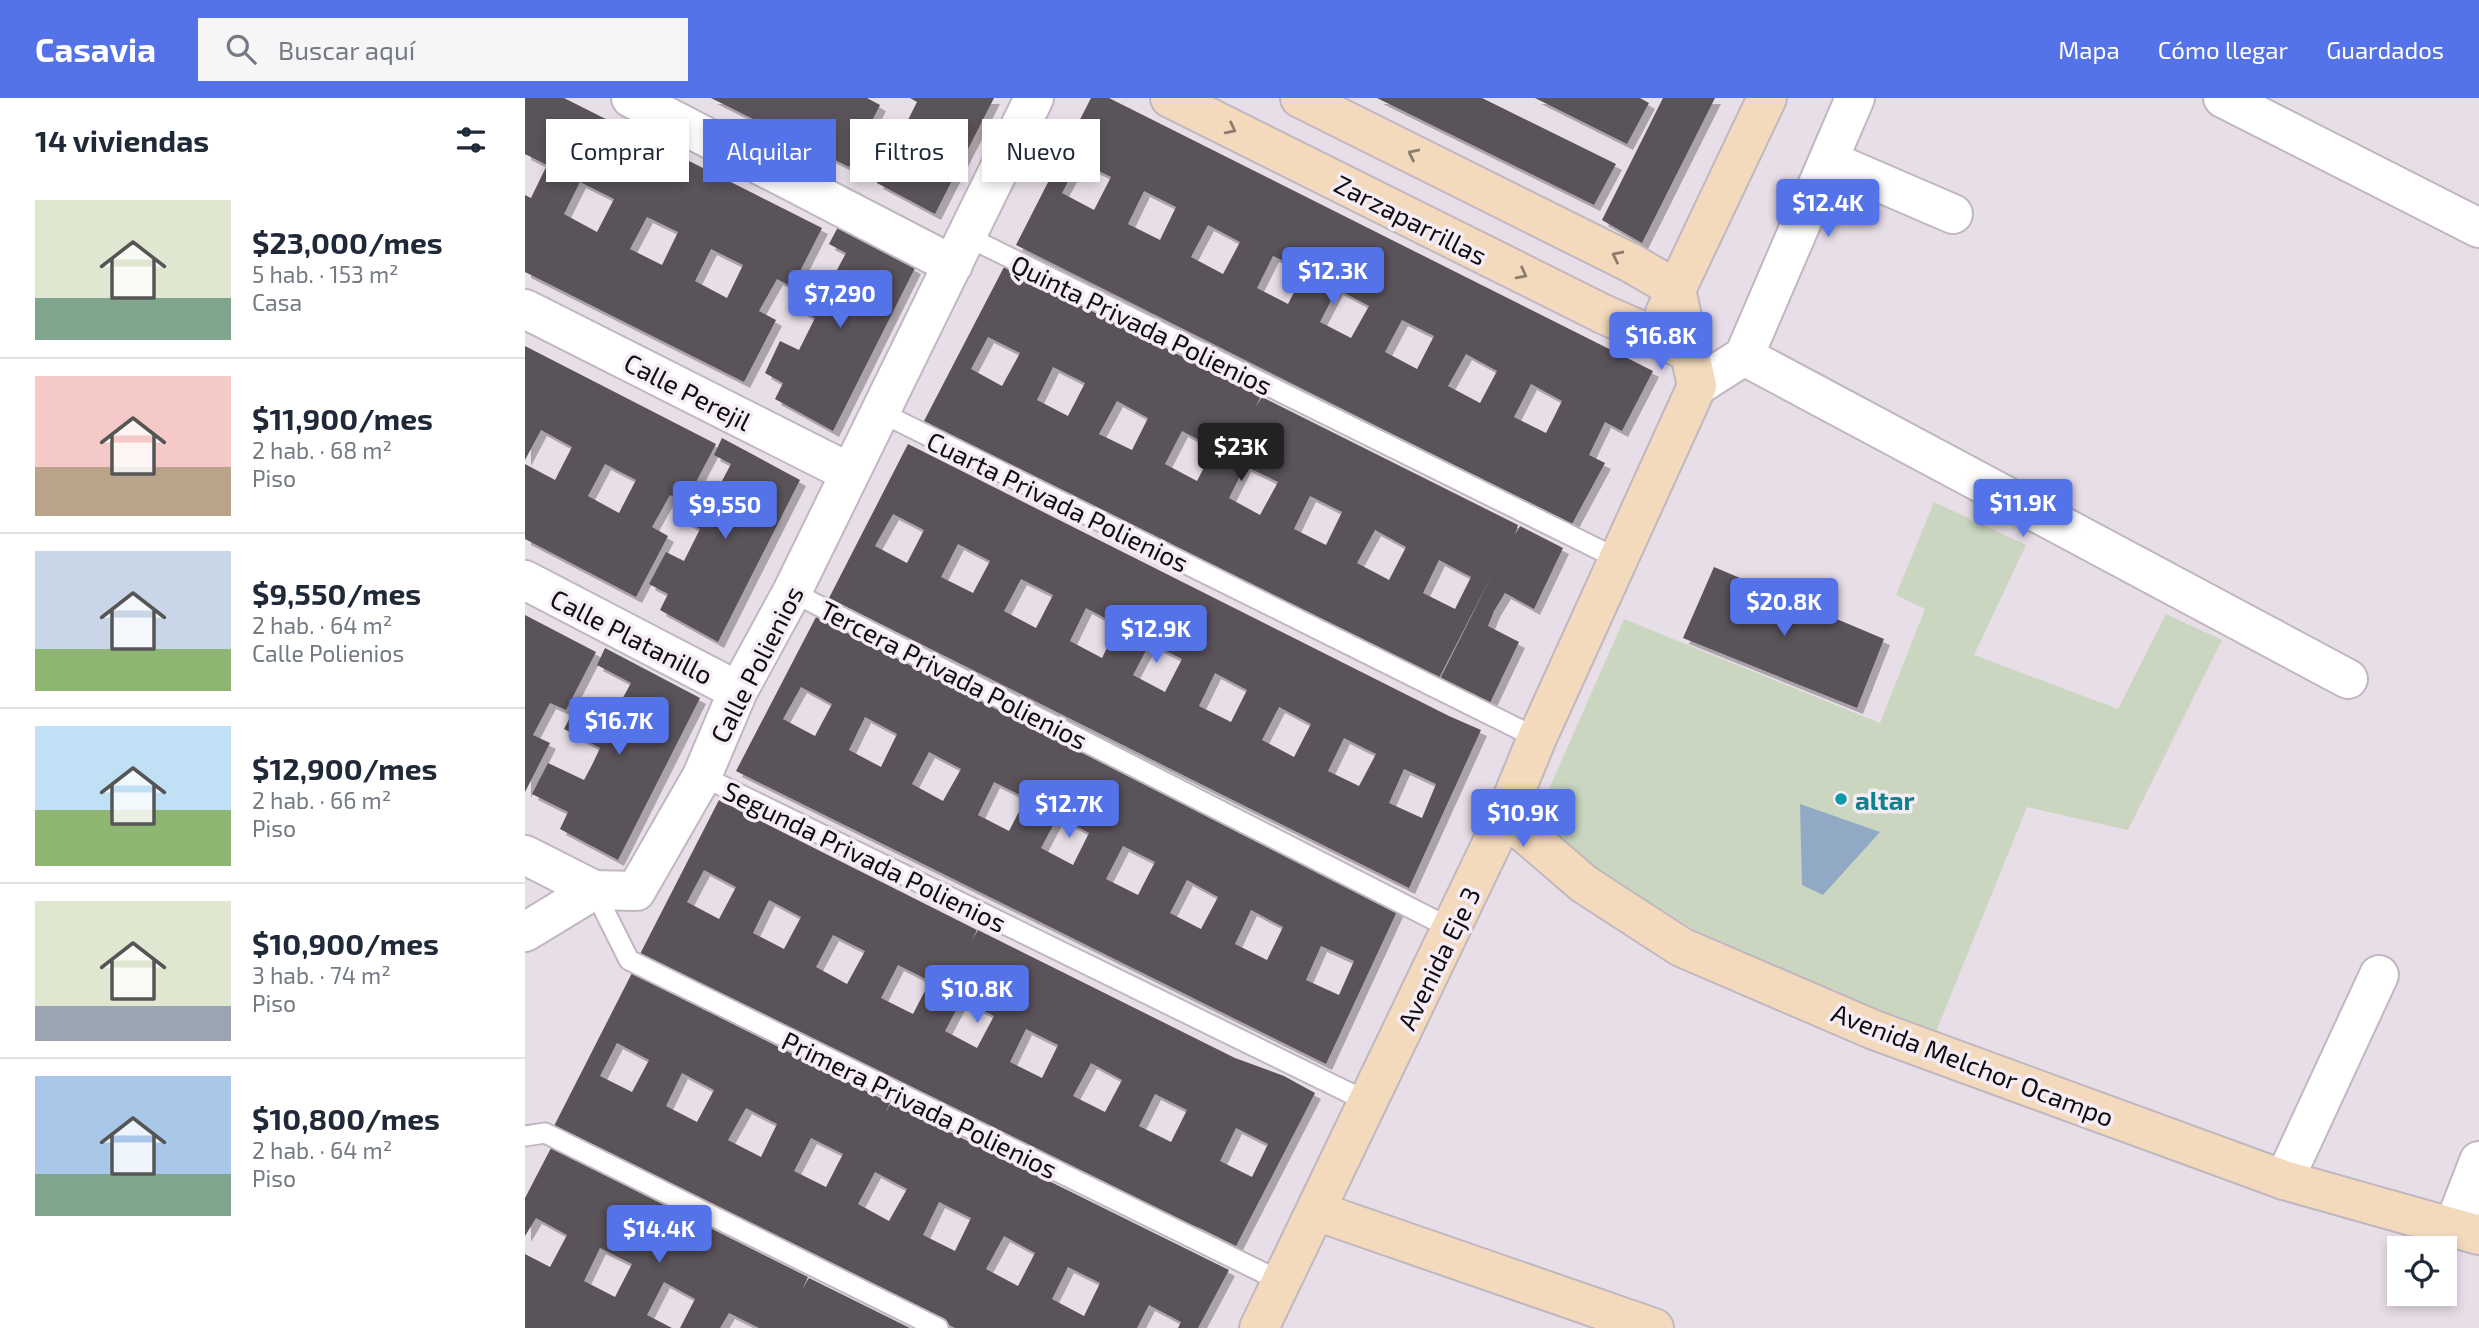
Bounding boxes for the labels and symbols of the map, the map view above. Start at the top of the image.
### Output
one-way arrow [1224,120,1236,134]
one-way arrow [1408,149,1420,163]
street label: Zarzaparrillas [1330,167,1492,271]
pin: $12.4K [1771,180,1885,239]
street label: Quinta Privada Polienios [1006,247,1278,401]
pin: $12.3K [1276,248,1390,307]
one-way arrow [1612,250,1624,264]
one-way arrow [1515,266,1527,280]
pin: $7,290 [783,271,897,330]
pin: $16.8K [1604,313,1718,372]
street label: Calle Perejil [619,346,757,436]
street label: Cuarta Privada Polienios [922,424,1194,578]
pin: $23K [1200,424,1282,483]
pin: $11.9K [1966,480,2080,539]
pin: $9,550 [668,482,782,541]
pin: $20.8K [1727,578,1841,638]
street label: Calle Polienios [703,580,809,748]
street label: Calle Platanillo [546,582,718,690]
street label: Tercera Privada Polienios [815,593,1093,755]
pin: $12.9K [1099,606,1213,665]
pin: $16.7K [562,698,676,757]
street label: Segunda Privada Polienios [719,774,1011,938]
pin: $12.7K [1012,780,1126,840]
place label: altar [1855,784,1915,815]
pin: $10.9K [1466,790,1580,849]
marker: altar [1833,791,1849,807]
street label: Avenida Eje 3 [1390,882,1486,1034]
pin: $10.8K [920,965,1034,1025]
street label: Avenida Melchor Ocampo [1828,996,2118,1132]
street label: Primera Privada Polienios [777,1024,1063,1184]
pin: $14.4K [602,1206,716,1265]

